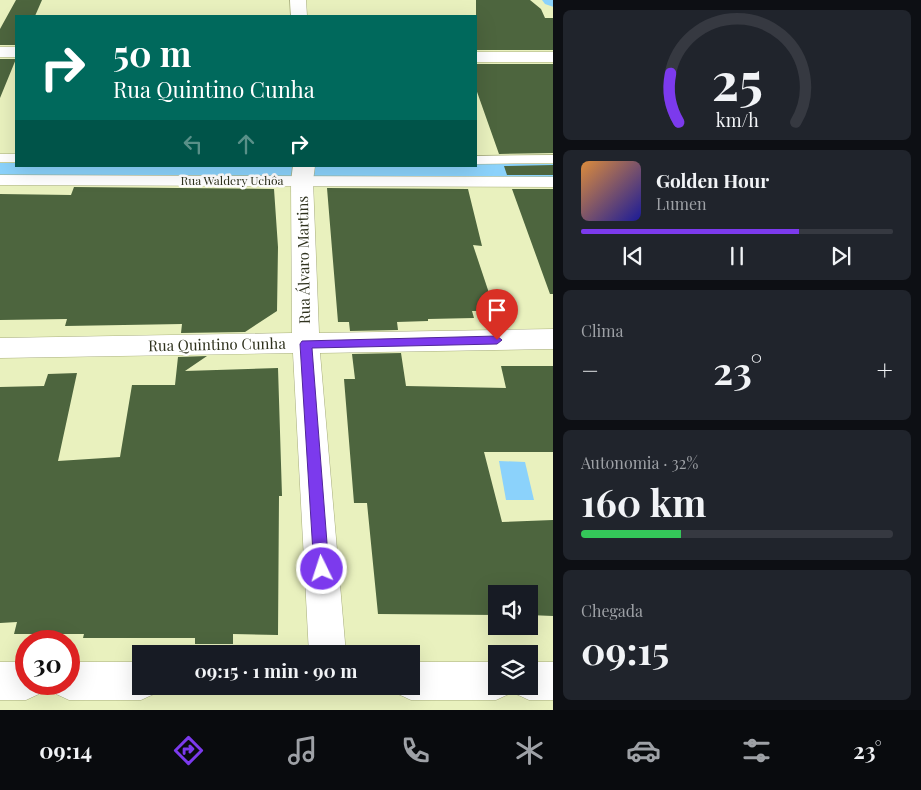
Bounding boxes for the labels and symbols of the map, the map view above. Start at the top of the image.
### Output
street label: Rua Waldery Uchôa [180,172,284,188]
street label: Rua Álvaro Martins [292,196,314,324]
pin [476,289,518,340]
street label: Rua Quintino Cunha [148,333,286,355]
position arrow [295,542,347,594]
speed limit sign: 30 [15,630,80,695]

